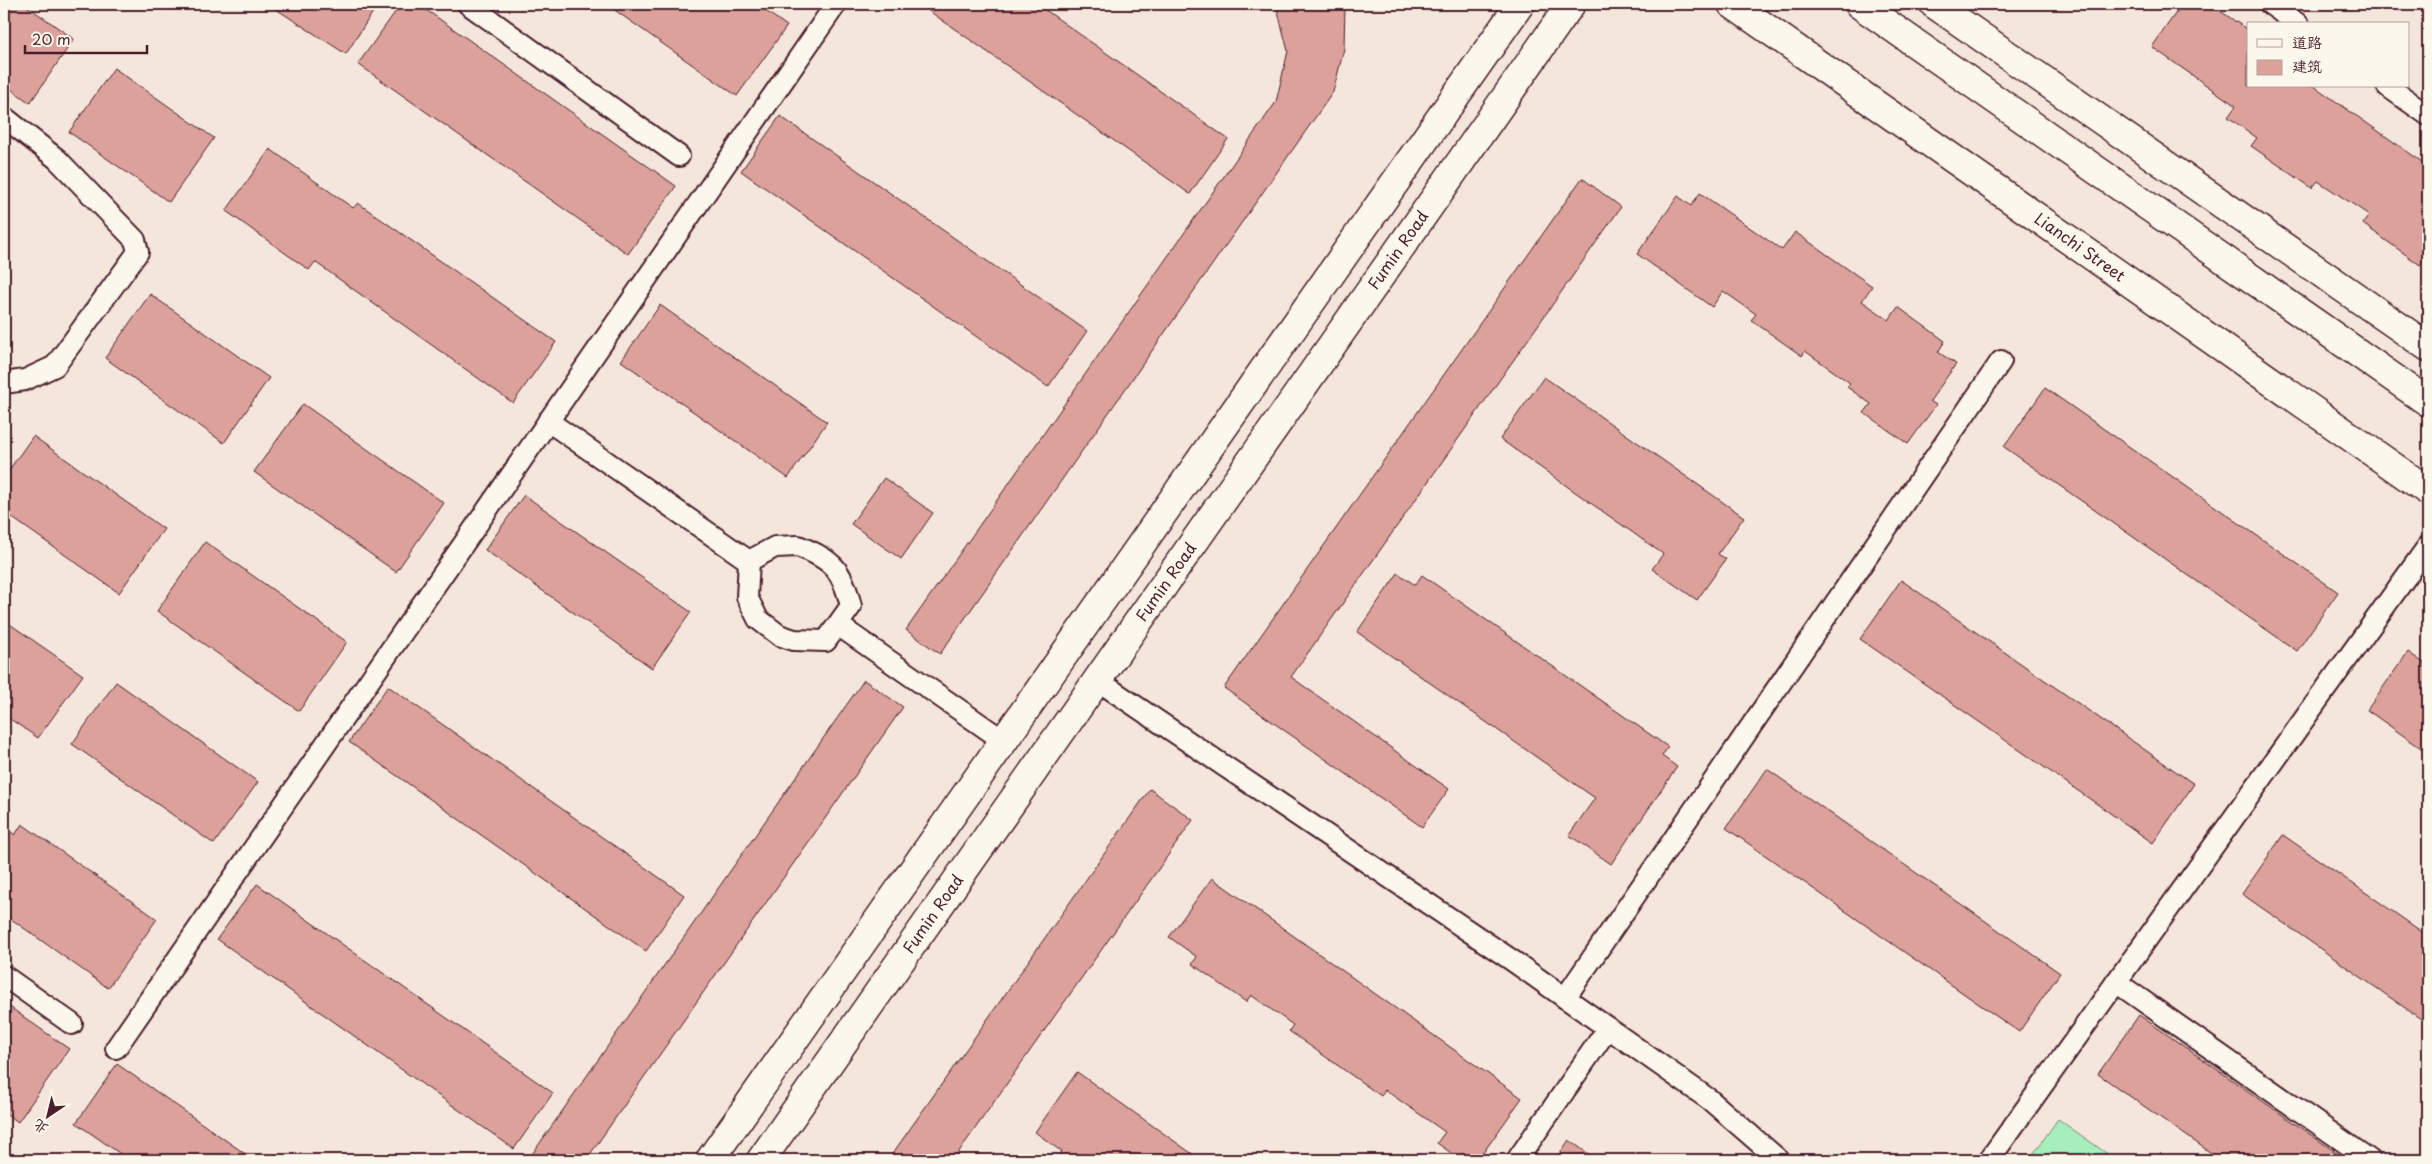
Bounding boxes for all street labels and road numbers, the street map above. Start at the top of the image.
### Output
street label: Fumin Road [1361,205,1433,294]
street label: Lianchi Street [2030,206,2131,286]
street label: Fumin Road [1129,537,1201,626]
street label: Fumin Road [896,869,968,958]

